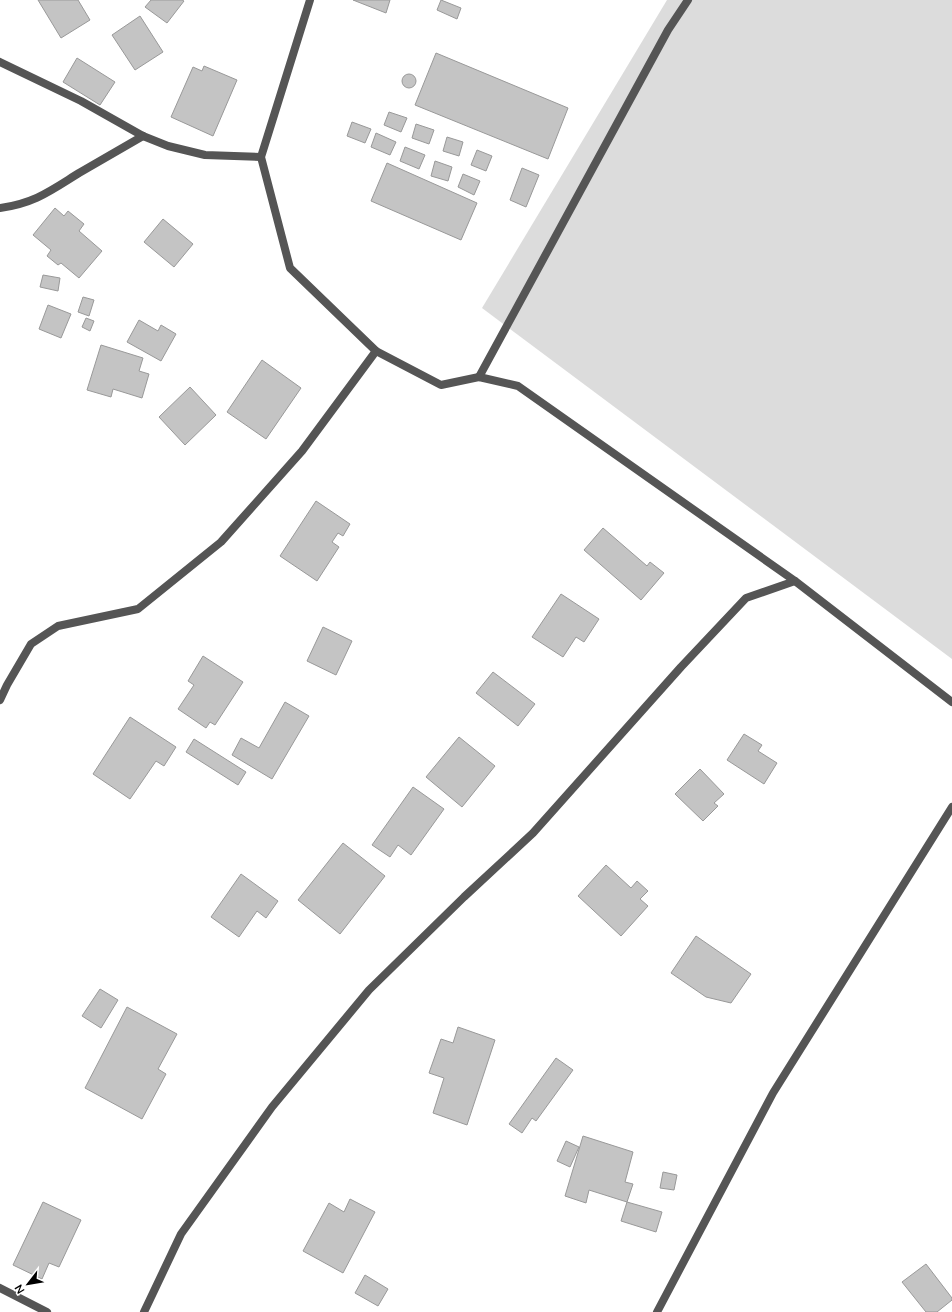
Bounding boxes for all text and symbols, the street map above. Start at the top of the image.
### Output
north arrow [8,1264,48,1304]
text: N [11,1282,28,1296]

